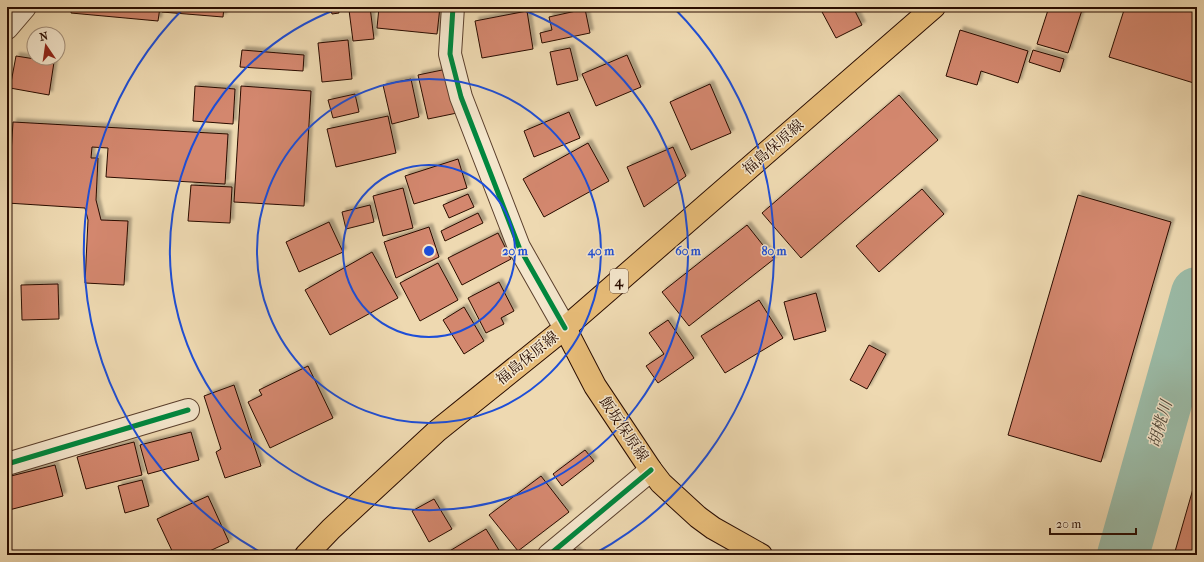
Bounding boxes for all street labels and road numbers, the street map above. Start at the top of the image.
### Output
street label: 福島保原線 [739,116,807,178]
road number: 4 [610,269,628,293]
street label: 福島保原線 [492,327,562,389]
street label: 飯坂保原線 [596,393,652,465]

